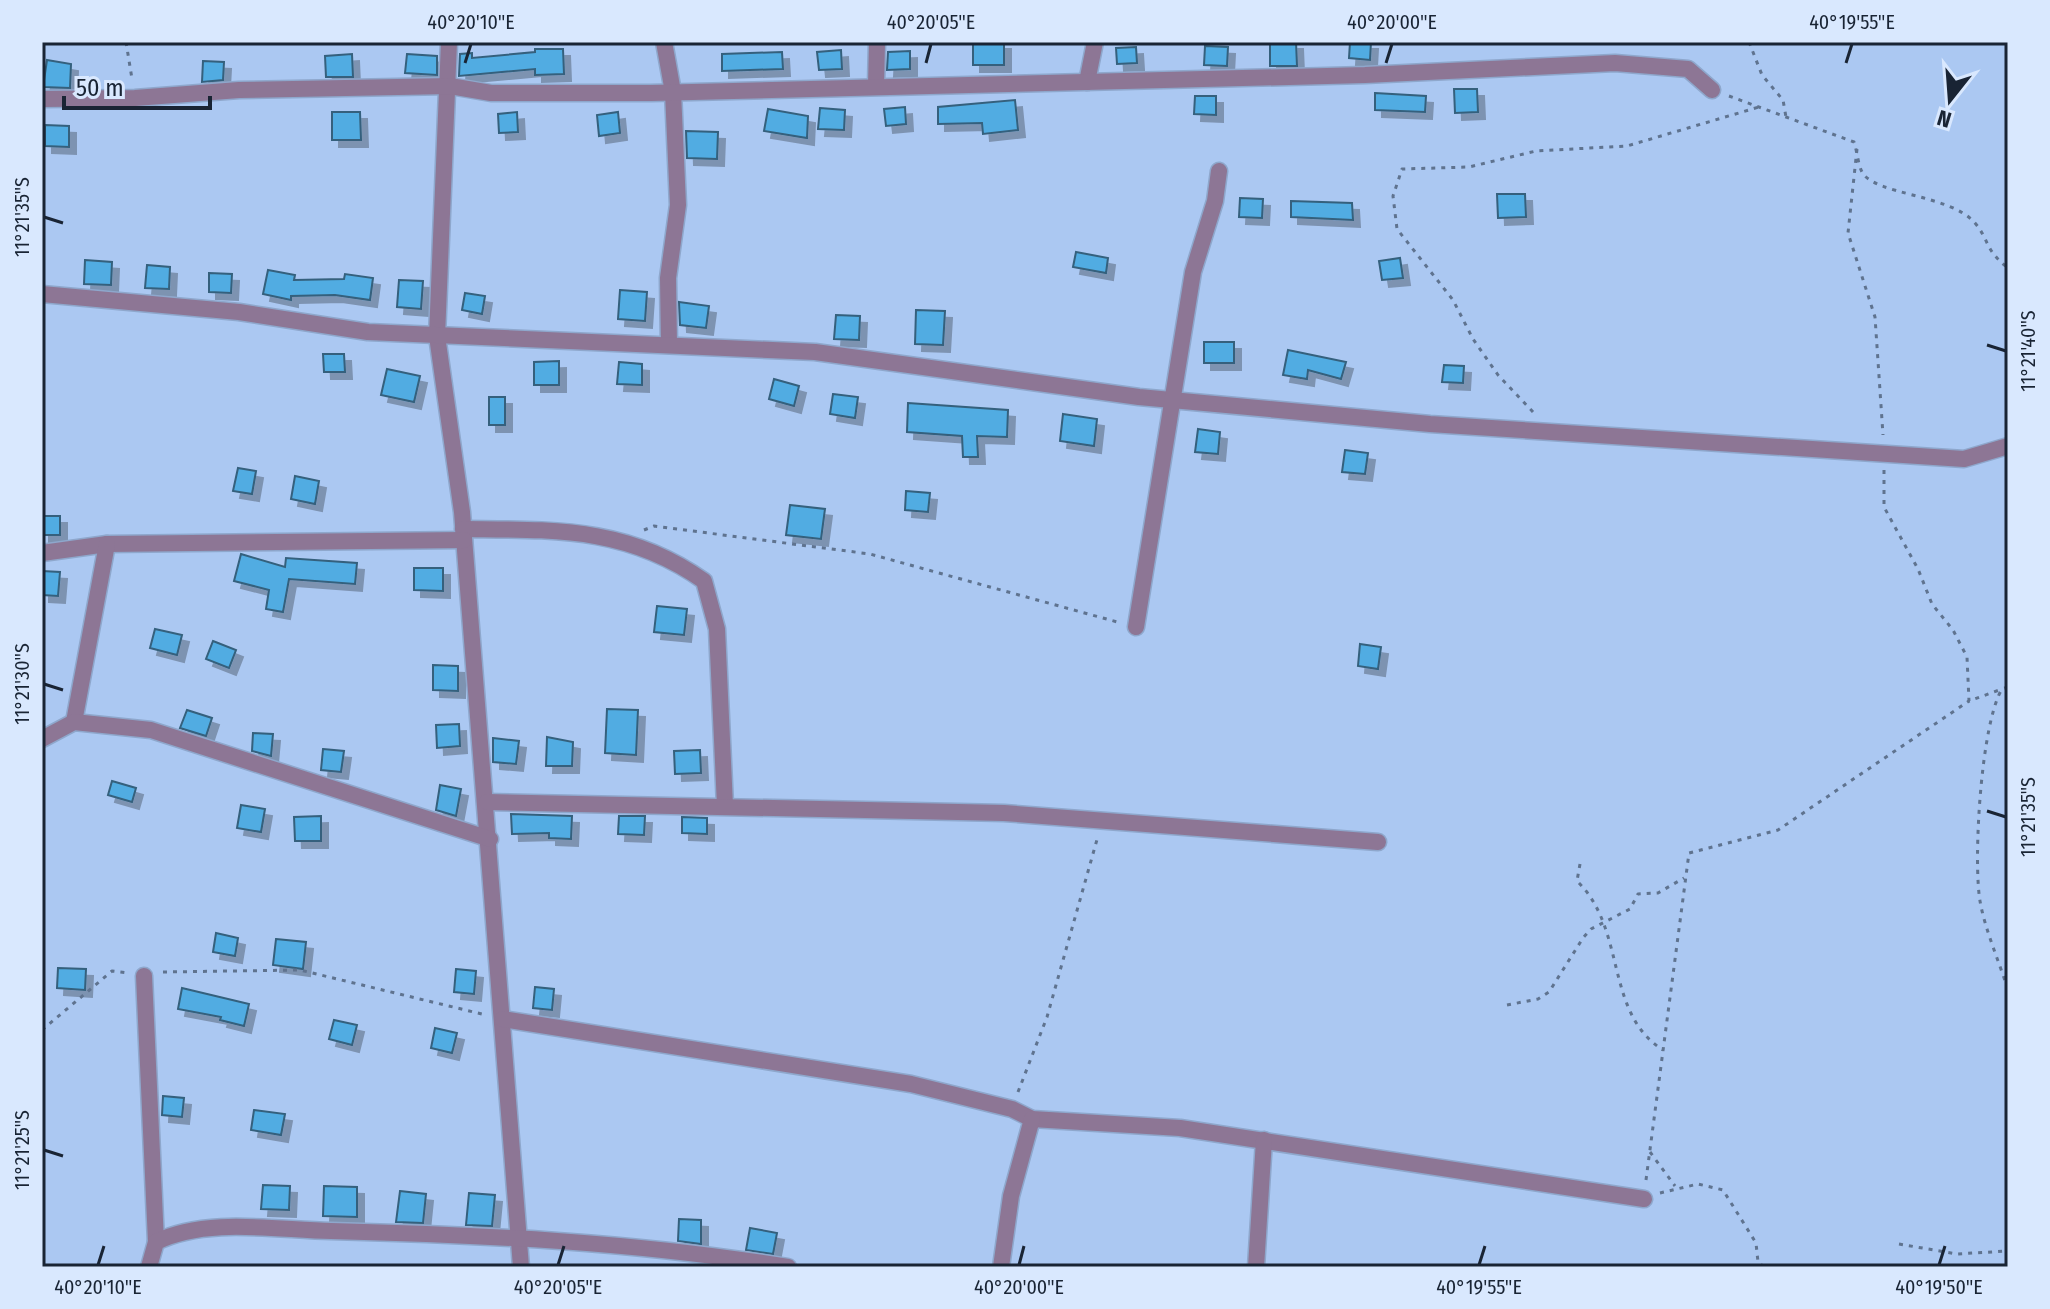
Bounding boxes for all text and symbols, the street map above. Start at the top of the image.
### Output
text: 40°20'10"E [427,10,515,34]
text: 40°20'05"E [887,10,975,34]
text: 40°20'00"E [1347,10,1437,34]
text: 40°19'55"E [1809,10,1895,34]
scale bar [64,60,210,110]
north arrow [1910,60,1990,140]
text: 50 m [76,74,124,102]
text: N [1934,104,1955,133]
text: 11°21'35"S [10,177,34,257]
text: 11°21'40"S [2016,310,2040,392]
text: 11°21'30"S [10,643,34,725]
text: 11°21'35"S [2016,777,2040,857]
text: 11°21'25"S [10,1110,34,1190]
text: 40°20'10"E [54,1275,142,1299]
text: 40°20'05"E [514,1275,602,1299]
text: 40°20'00"E [974,1275,1064,1299]
text: 40°19'55"E [1436,1275,1522,1299]
text: 40°19'50"E [1895,1275,1983,1299]

